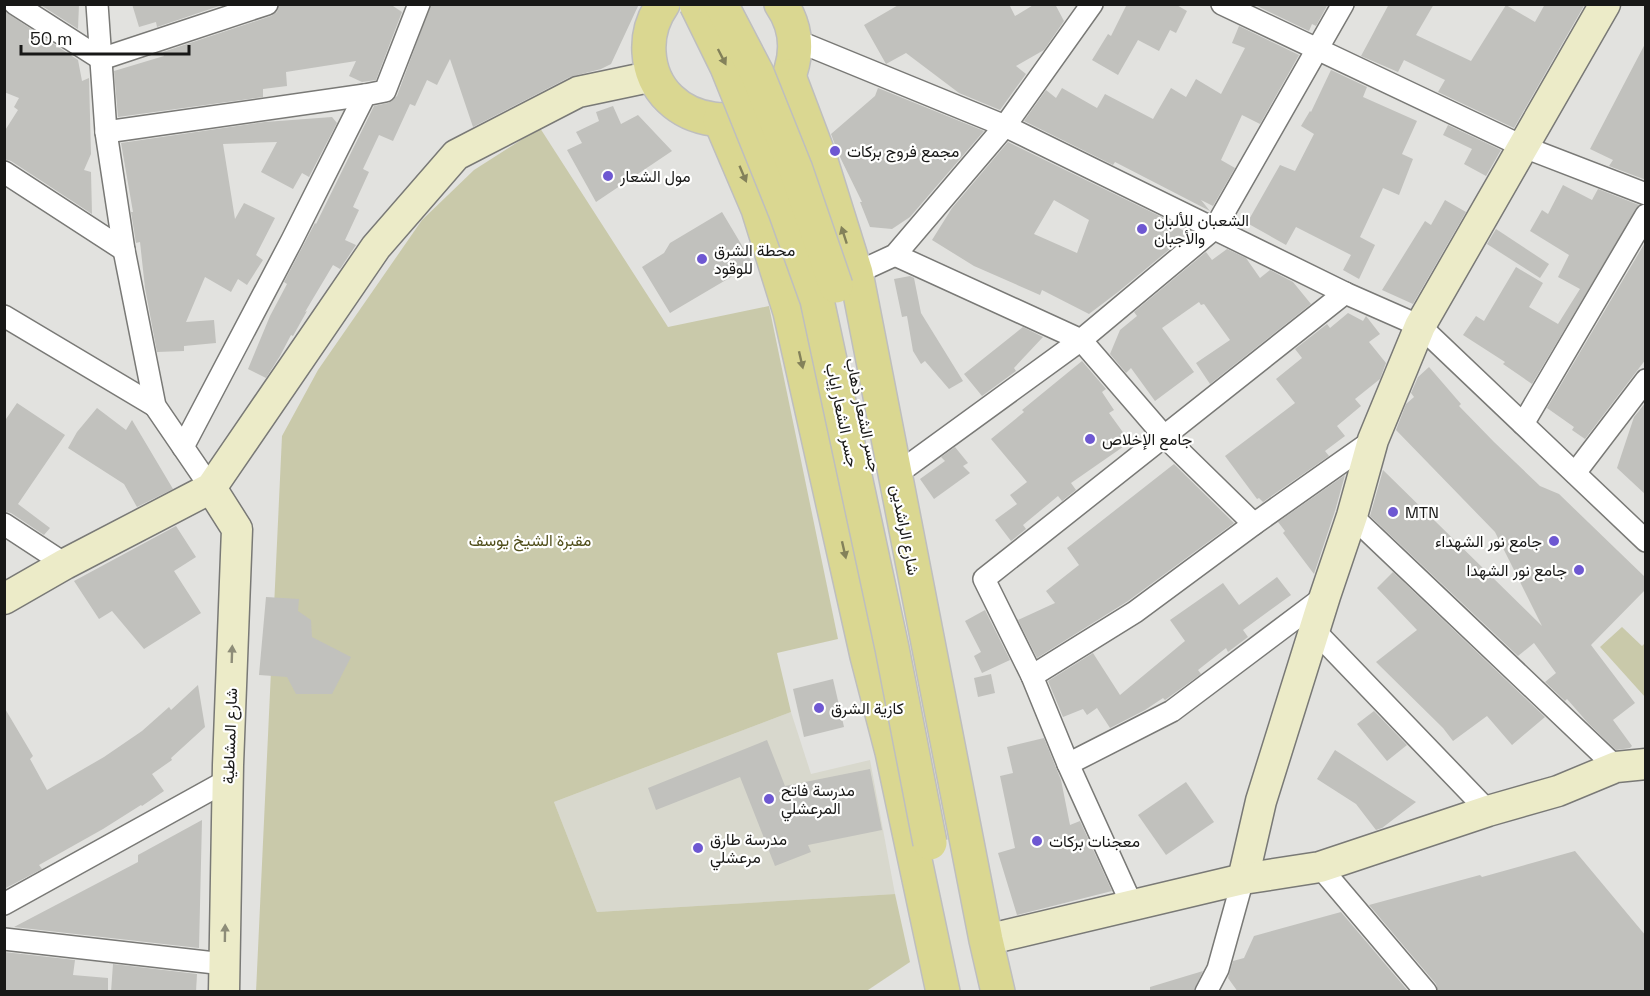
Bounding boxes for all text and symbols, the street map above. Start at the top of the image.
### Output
scale bar [21,18,189,56]
text: 50 m [30,27,72,50]
one-way arrow [718,48,727,65]
place label: مجمع فروج بركات [847,141,959,163]
marker: مجمع فروج بركات [828,144,842,158]
place label: مول الشعار [619,166,691,187]
one-way arrow [738,166,748,184]
marker: مول الشعار [601,169,615,183]
place label: الشعبان للألبان والأجبان [1154,210,1249,249]
marker: الشعبان للألبان والأجبان [1135,222,1149,236]
one-way arrow [839,226,848,244]
place label: محطة الشرق للوقود [714,240,795,279]
marker: محطة الشرق للوقود [695,252,709,266]
one-way arrow [797,351,806,370]
street label: جسر الشعار ذهاب [841,356,885,474]
street label: جسر الشعار إياب [821,361,863,469]
place label: جامع الإخلاص [1102,429,1193,451]
marker: جامع الإخلاص [1083,432,1097,446]
street label: شارع الراشدين [885,483,924,577]
place label: MTN [1405,502,1439,523]
marker: MTN [1386,505,1400,519]
park label: مقبرة الشيخ يوسف [469,530,591,552]
place label: جامع نور الشهداء [1435,531,1542,553]
marker: جامع نور الشهداء [1547,534,1561,548]
one-way arrow [840,541,849,560]
place label: جامع نور الشهدا [1467,560,1567,582]
marker: جامع نور الشهدا [1572,563,1586,577]
one-way arrow [228,645,237,664]
street label: شارع المشاطية [218,688,243,784]
place label: كازية الشرق [831,698,904,719]
marker: كازية الشرق [812,701,826,715]
place label: مدرسة فاتح المرعشلي [781,780,855,822]
marker: مدرسة فاتح المرعشلي [762,792,776,806]
place label: مدرسة طارق مرعشلي [710,829,787,871]
place label: معجنات بركات [1049,831,1140,852]
marker: معجنات بركات [1030,834,1044,848]
marker: مدرسة طارق مرعشلي [691,841,705,855]
one-way arrow [220,924,230,943]

